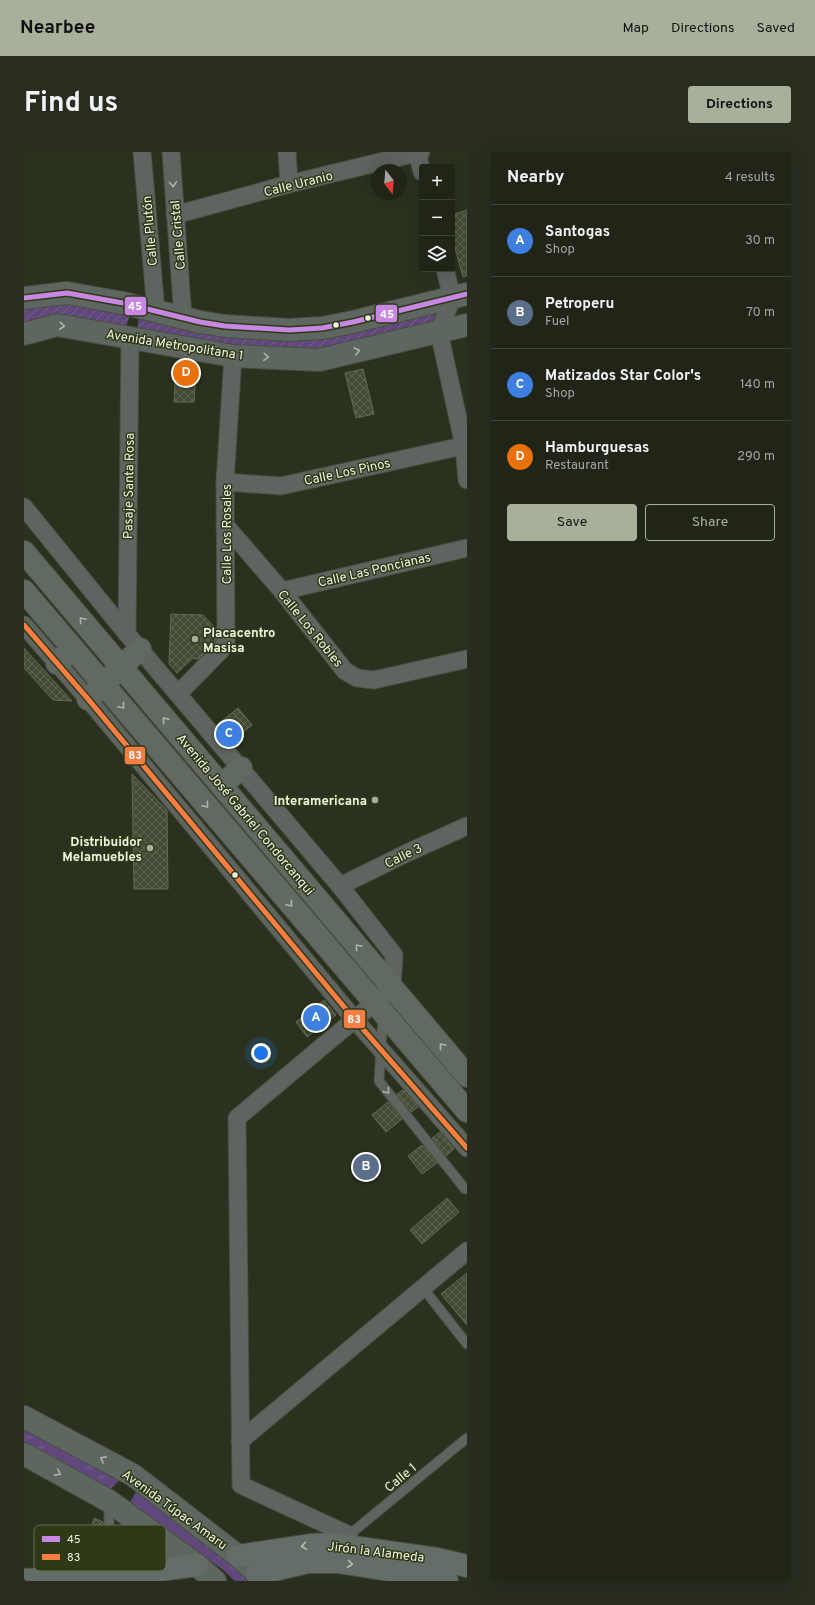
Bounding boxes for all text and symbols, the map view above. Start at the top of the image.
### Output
text: Nearbee [20,16,95,40]
text: Map [623,20,649,37]
text: Directions [671,20,735,37]
text: Saved [757,20,795,37]
text: Find us [24,86,118,122]
button: Directions [688,86,791,123]
north arrow [371,164,407,200]
map controls [419,164,455,272]
button: + [419,164,455,200]
text: Nearby [507,167,564,189]
street label: Calle Uranio [262,169,335,201]
text: 4 results [725,170,775,186]
one-way arrow [168,181,177,187]
street label: Calle Plutón [140,195,162,267]
street label: Calle Cristal [168,199,190,270]
button: − [419,200,455,236]
text: Santogas [545,223,610,242]
text: A [515,233,525,249]
text: 30 m [745,233,775,249]
button: layers [419,236,455,272]
text: Shop [545,242,575,258]
text: Petroperu [545,295,614,314]
line badge: 45 [124,296,147,316]
text: 45 [128,300,142,314]
line badge: 45 [375,304,398,323]
text: B [516,305,524,321]
text: 70 m [746,305,775,321]
text: 45 [380,308,394,322]
unlabelled marker [363,313,373,323]
text: Fuel [545,314,570,330]
unlabelled marker [331,320,341,330]
one-way arrow [59,322,65,331]
street label: Avenida Metropolitana 1 [105,327,244,365]
one-way arrow [353,348,360,356]
one-way arrow [263,353,269,362]
pin: D [173,358,199,388]
text: Matizados Star Color's [545,367,701,386]
text: C [516,377,524,393]
text: 140 m [740,377,775,393]
text: Shop [545,386,575,402]
street label: Pasaje Santa Rosa [121,433,139,539]
text: Hamburguesas [545,439,649,458]
text: D [515,449,525,465]
text: 290 m [737,449,775,465]
street label: Calle Los Pinos [303,456,392,490]
text: Restaurant [545,458,609,474]
street label: Calle Los Rosales [220,484,236,584]
button: Save [507,504,637,541]
button: Share [645,504,775,541]
street label: Calle Las Poncianas [316,550,432,592]
street label: Calle Los Robles [273,587,346,671]
one-way arrow [79,617,86,625]
place label: Placacentro Masisa [203,626,276,657]
marker: Placacentro Masisa [190,634,200,644]
one-way arrow [117,702,124,709]
one-way arrow [163,717,170,724]
pin: C [216,719,242,749]
street label: Avenida José Gabriel Condorcanqui [174,730,318,898]
line badge: 83 [124,746,146,765]
text: 83 [128,749,142,763]
place label: Interamericana [274,794,367,810]
marker: Interamericana [370,795,380,805]
one-way arrow [201,801,208,808]
place label: Distribuidor Melamuebles [62,835,143,866]
street label: Calle 3 [382,841,425,873]
marker: Distribuidor Melamuebles [145,843,155,853]
unlabelled marker [230,870,240,880]
one-way arrow [286,900,293,907]
one-way arrow [355,944,362,952]
pin: A [303,1003,329,1033]
line badge: 83 [343,1009,366,1029]
text: 83 [347,1013,361,1027]
your location [251,1043,271,1063]
one-way arrow [439,1044,446,1051]
one-way arrow [382,1086,389,1094]
pin: B [353,1152,379,1182]
one-way arrow [99,1457,107,1464]
street label: Calle 1 [382,1461,421,1497]
street label: Avenida Túpac Amaru [118,1467,230,1554]
one-way arrow [54,1468,61,1476]
legend [34,1525,166,1571]
text: 45 [67,1533,81,1547]
street label: Jirón la Alameda [326,1539,425,1567]
one-way arrow [301,1541,307,1550]
text: 83 [67,1551,80,1565]
one-way arrow [347,1559,353,1568]

